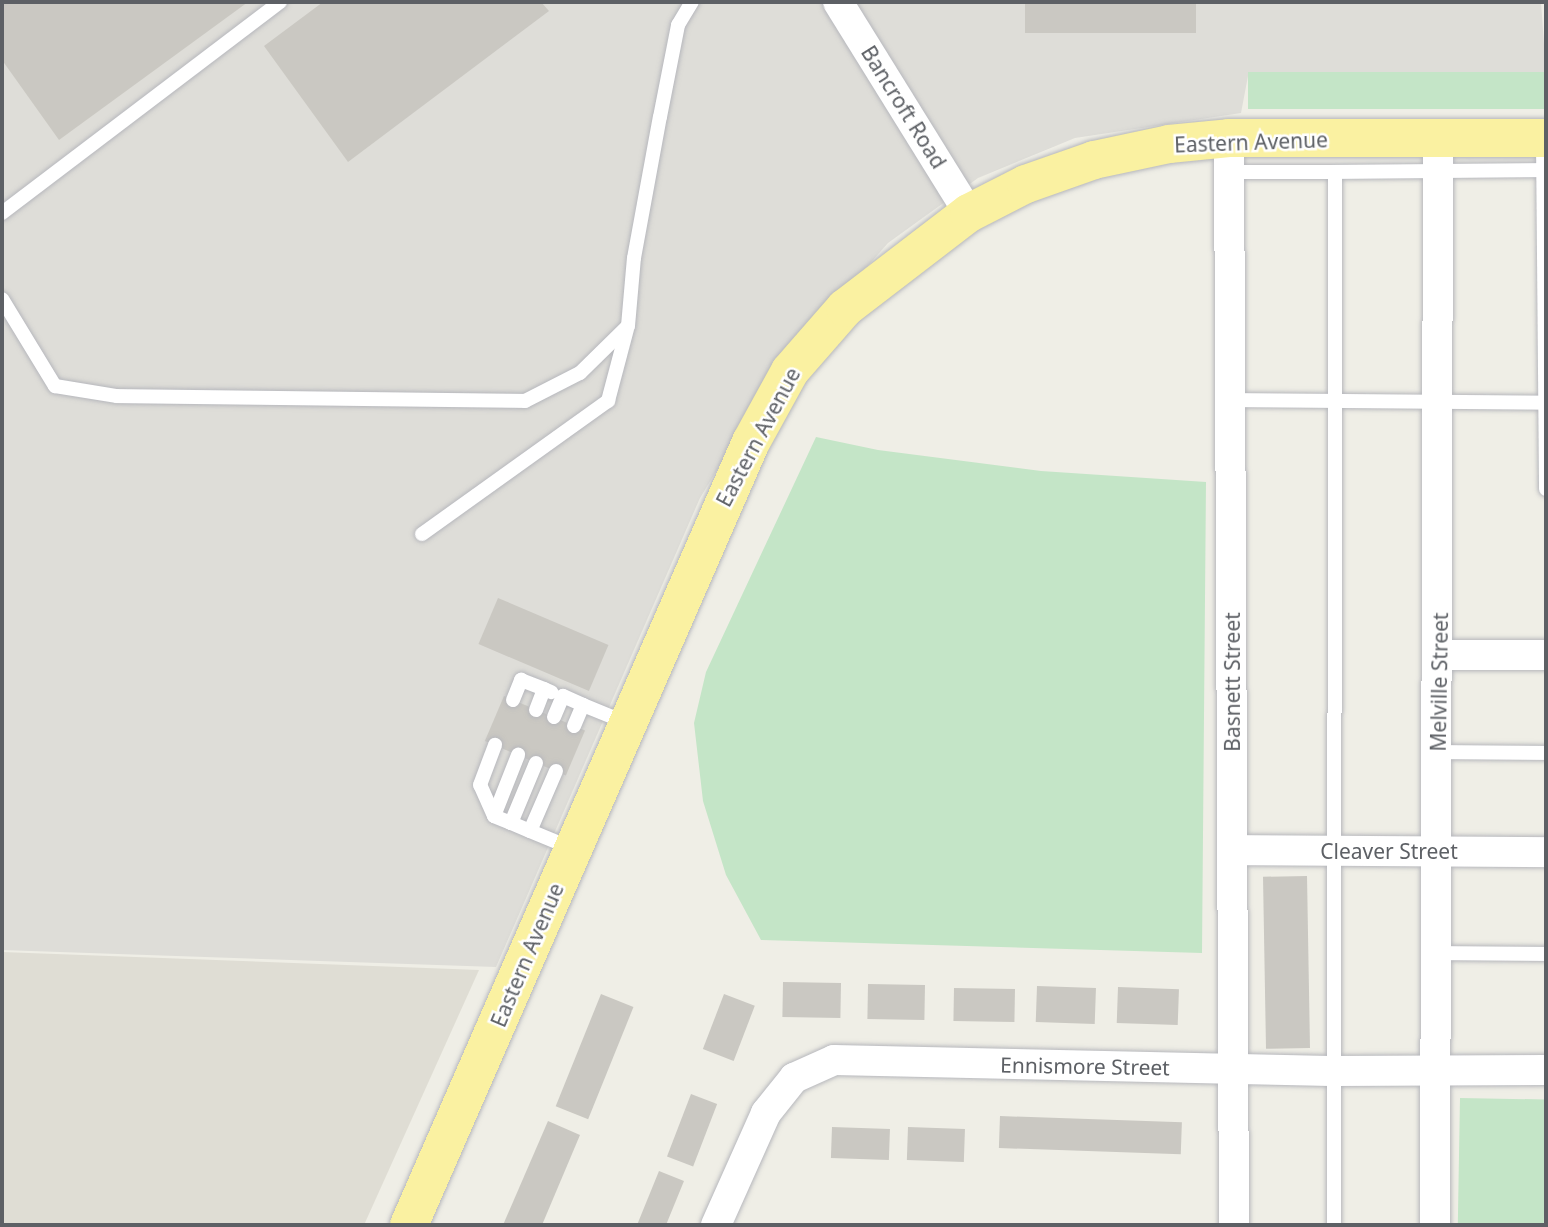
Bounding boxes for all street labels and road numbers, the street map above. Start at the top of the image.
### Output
street label: Bancroft Road [856,41,952,173]
street label: Eastern Avenue [1174,127,1328,157]
street label: Eastern Avenue [711,363,805,511]
street label: Basnett Street [1219,612,1245,752]
street label: Melville Street [1425,612,1453,752]
street label: Cleaver Street [1320,838,1458,864]
street label: Eastern Avenue [485,879,569,1031]
street label: Ennismore Street [1000,1052,1170,1080]

